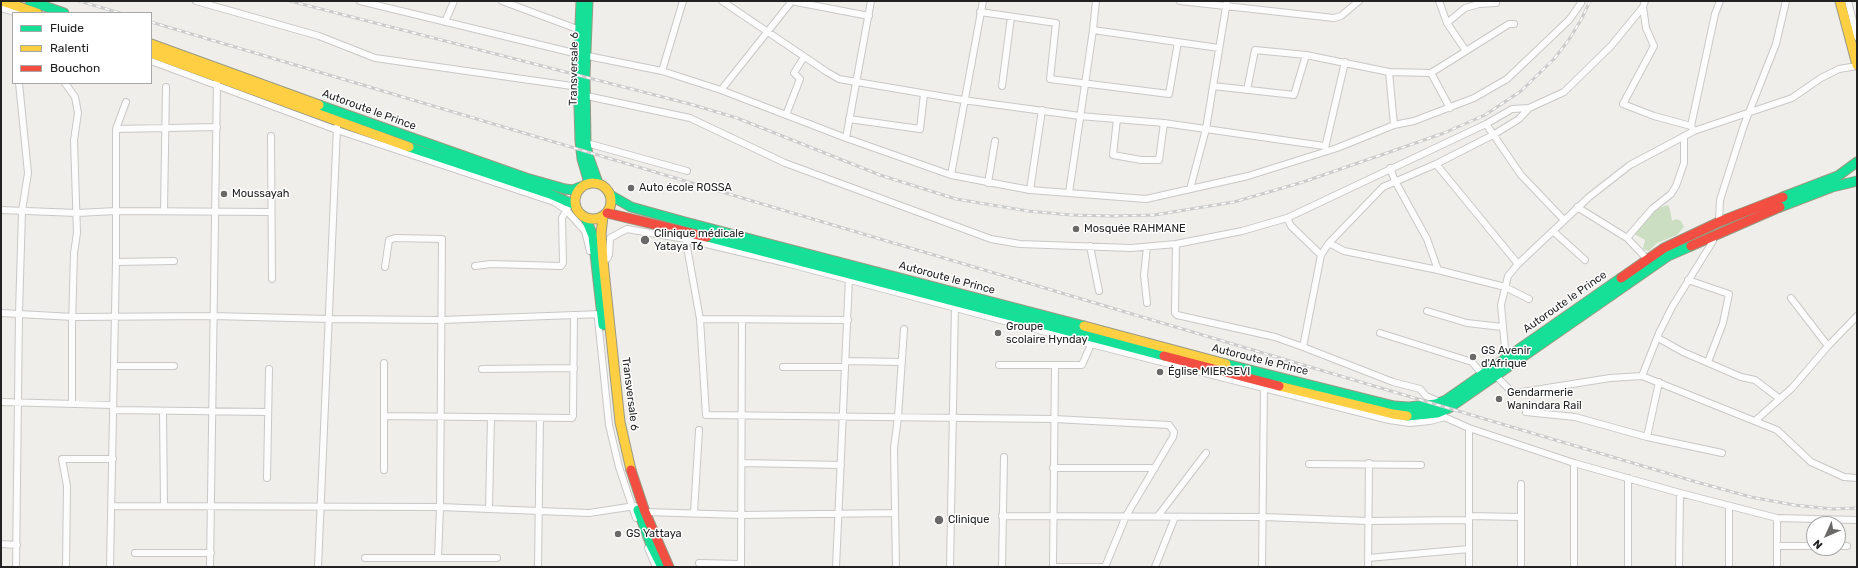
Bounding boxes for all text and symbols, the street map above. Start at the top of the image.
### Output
legend [12,12,152,84]
text: Fluide [50,21,84,35]
street label: Transversale 6 [567,32,581,106]
text: Ralenti [50,41,89,55]
text: Bouchon [50,61,100,75]
street label: Autoroute le Prince [320,87,418,133]
place label: Auto école ROSSA [639,181,732,195]
marker: Auto école ROSSA [626,183,636,193]
place label: Moussayah [232,187,289,201]
marker: Moussayah [219,189,229,199]
place label: Mosquée RAHMANE [1084,222,1186,236]
marker: Mosquée RAHMANE [1071,224,1081,234]
place label: Clinique médicale Yataya T6 [654,227,744,253]
marker: Clinique médicale Yataya T6 [639,234,651,246]
street label: Autoroute le Prince [897,259,997,297]
street label: Autoroute le Prince [1521,268,1609,336]
place label: Groupe scolaire Hynday [1006,320,1087,346]
marker: Groupe scolaire Hynday [993,328,1003,338]
street label: Autoroute le Prince [1210,342,1310,378]
place label: GS Avenir d'Afrique [1481,344,1531,370]
marker: GS Avenir d'Afrique [1468,352,1478,362]
street label: Transversale 6 [619,357,641,431]
place label: Église MIERSEVI [1168,365,1250,379]
marker: Église MIERSEVI [1155,367,1165,377]
place label: Gendarmerie Wanindara Rail [1507,386,1582,412]
marker: Gendarmerie Wanindara Rail [1494,394,1504,404]
place label: Clinique [948,513,989,527]
marker: Clinique [933,514,945,526]
north arrow [1806,516,1846,556]
place label: GS Yattaya [626,527,682,541]
marker: GS Yattaya [613,529,623,539]
text: N [1810,537,1825,552]

